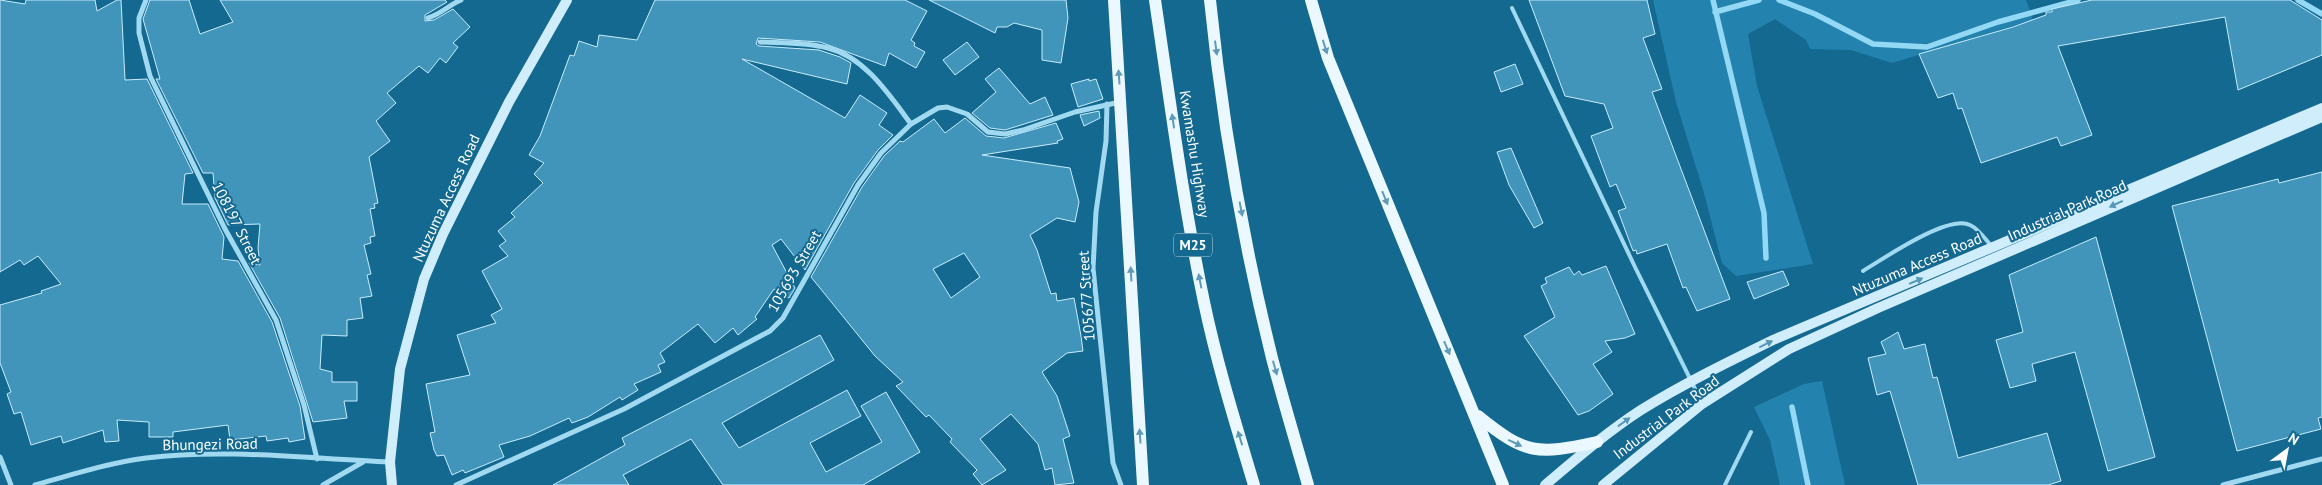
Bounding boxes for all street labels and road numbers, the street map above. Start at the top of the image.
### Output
street label: Kwamashu Highway [1176,89,1214,219]
street label: Ntuzuma Access Road [408,131,484,265]
street label: Industrial Park Road [2005,175,2129,245]
street label: 108197 Street [208,178,266,268]
street label: 105693 Street [763,227,825,315]
street label: Ntuzuma Access Road [1849,228,1985,300]
road number: M25 [1174,234,1212,256]
street label: 105677 Street [1073,250,1099,342]
street label: Industrial Park Road [1609,371,1723,463]
street label: Bhungezi Road [162,434,258,454]

